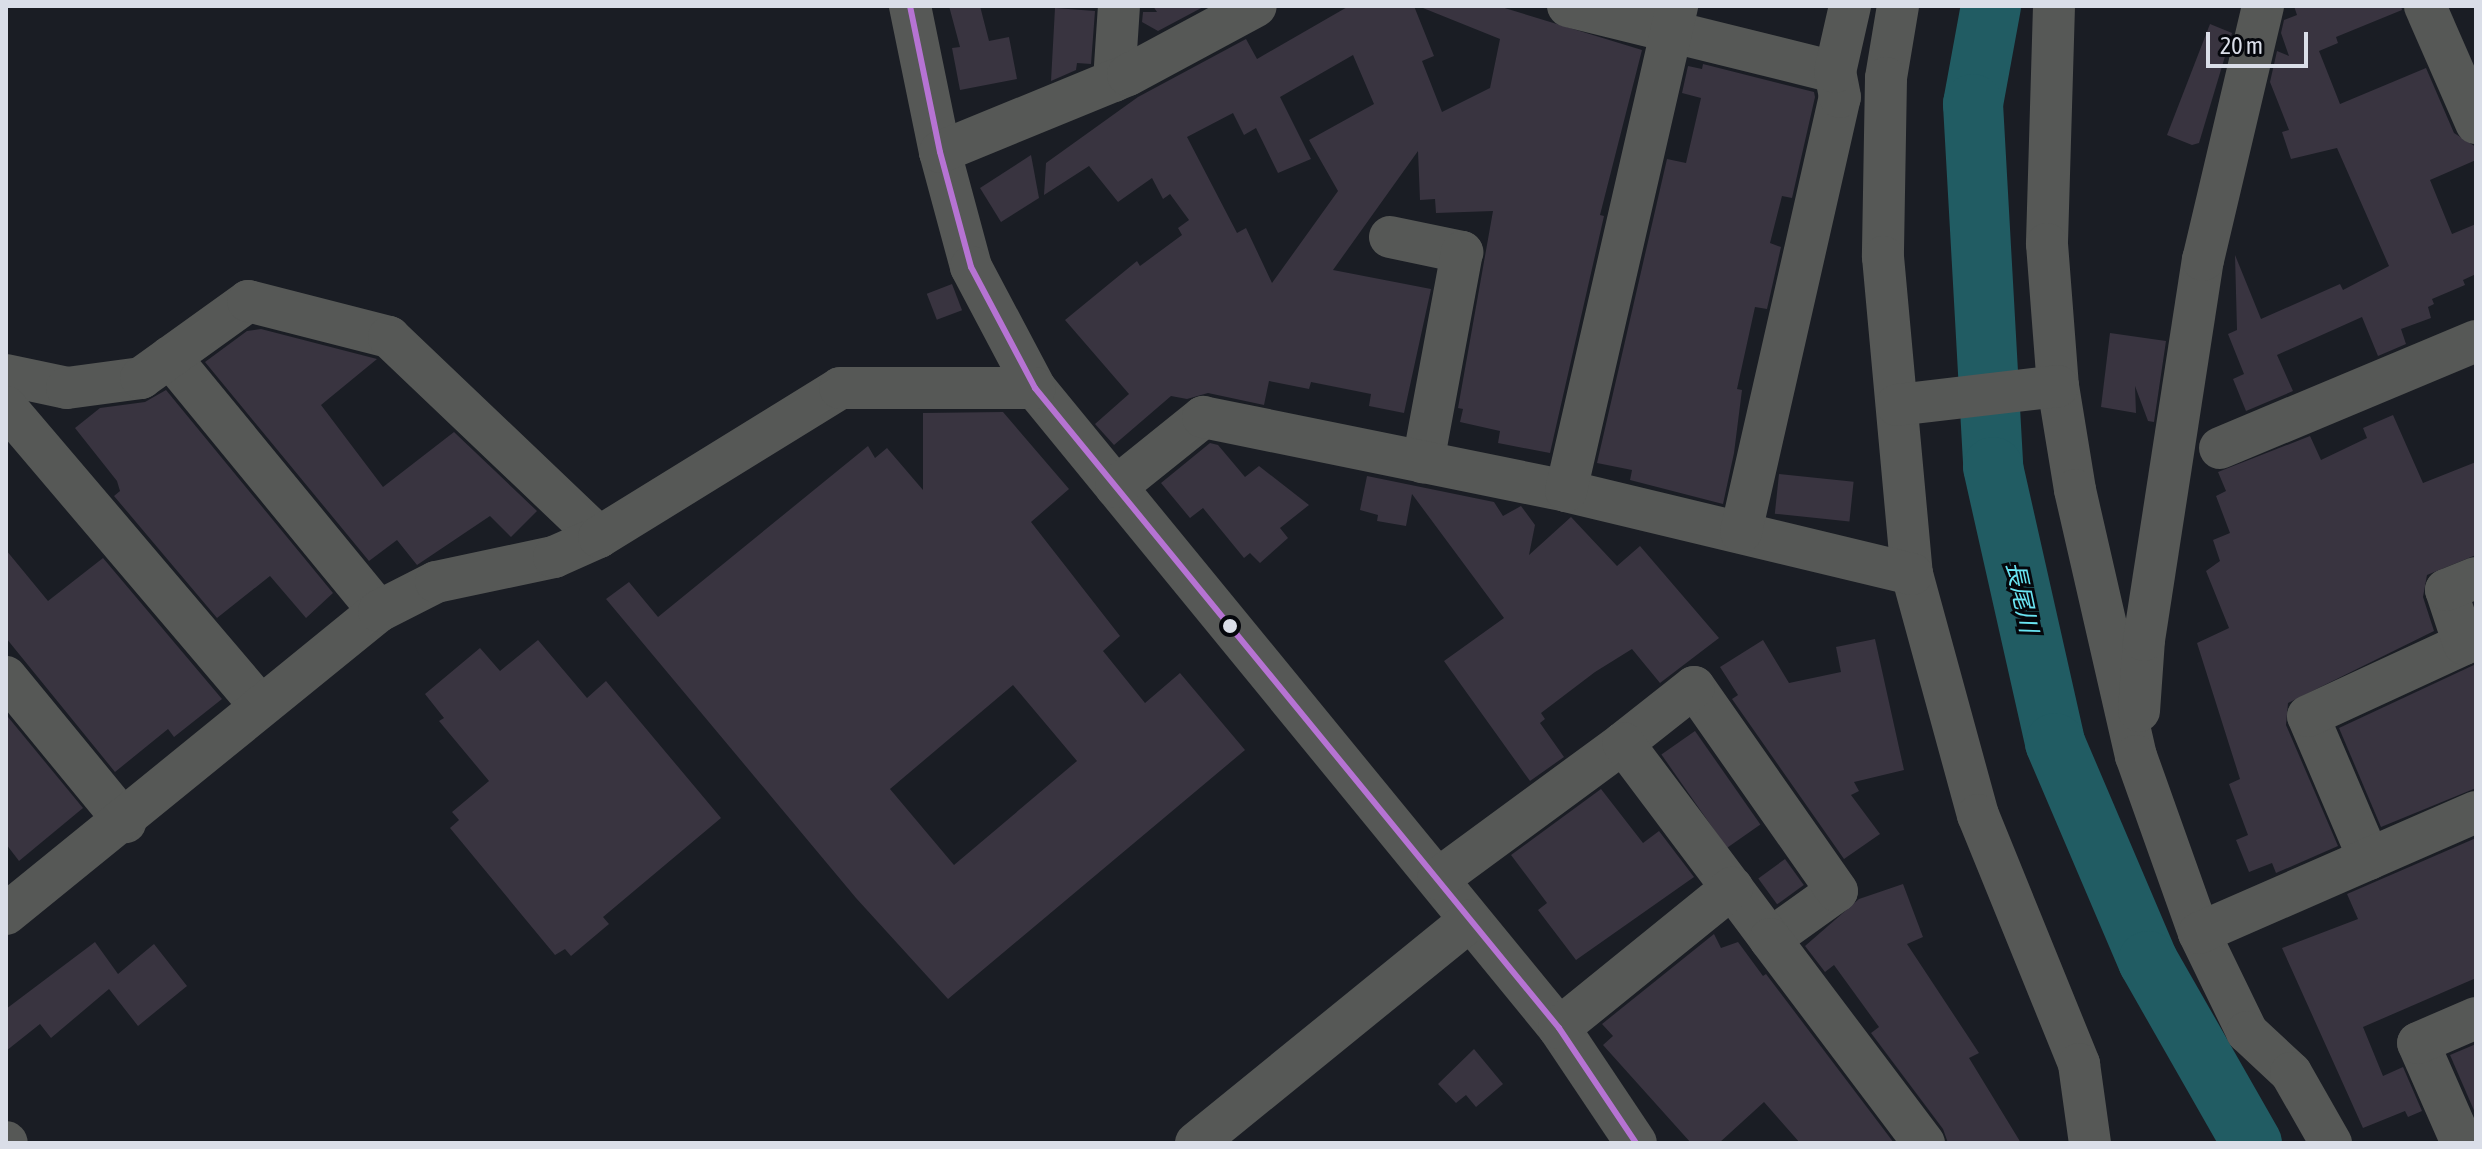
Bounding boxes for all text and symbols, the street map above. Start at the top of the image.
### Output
scale bar [2210,16,2312,66]
text: 20 m [2220,32,2263,59]
water label: 長尾川 [2000,559,2044,635]
unlabelled marker [1222,618,1238,634]

